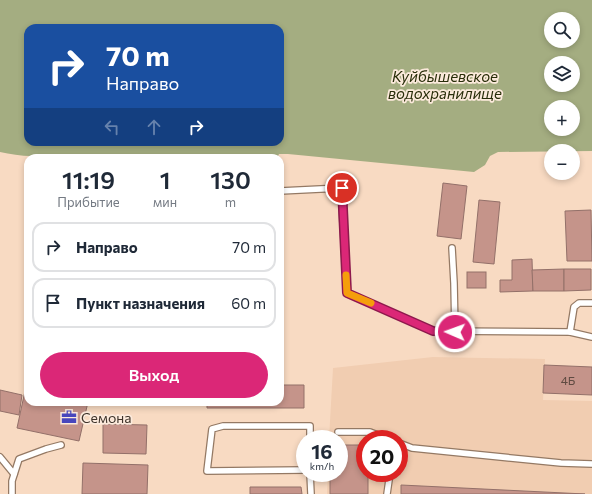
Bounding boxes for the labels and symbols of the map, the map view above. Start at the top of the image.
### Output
water label: Куйбышевское водохранилище [388,67,502,102]
pin [325,171,359,205]
position arrow [434,311,476,353]
house number: 4Б [561,373,576,387]
office icon: Семона [60,408,78,426]
place label: Семона [81,409,132,426]
speed limit sign: 20 [356,430,408,482]

